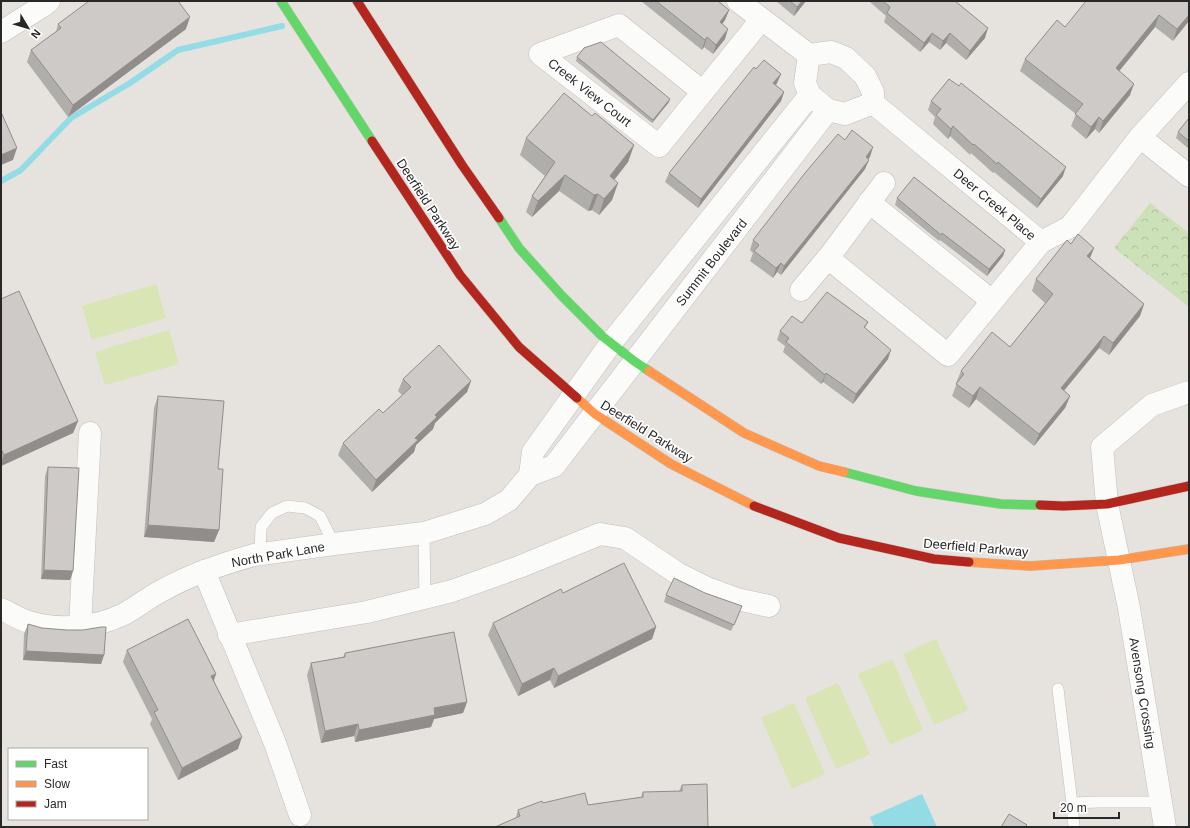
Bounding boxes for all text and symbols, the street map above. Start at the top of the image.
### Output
north arrow [8,8,48,48]
text: N [29,27,43,41]
street label: Creek View Court [545,55,635,130]
street label: Deerfield Parkway [394,156,464,253]
street label: Deer Creek Place [951,166,1039,243]
street label: Summit Boulevard [673,216,750,309]
street label: Deerfield Parkway [598,397,696,466]
street label: Deerfield Parkway [923,535,1030,560]
street label: North Park Lane [230,539,326,570]
street label: Avensong Crossing [1126,636,1159,750]
legend [8,748,148,820]
text: Fast [44,757,68,771]
text: Slow [44,777,70,791]
scale bar [1054,794,1119,820]
text: Jam [44,797,67,811]
text: 20 m [1060,801,1087,815]

